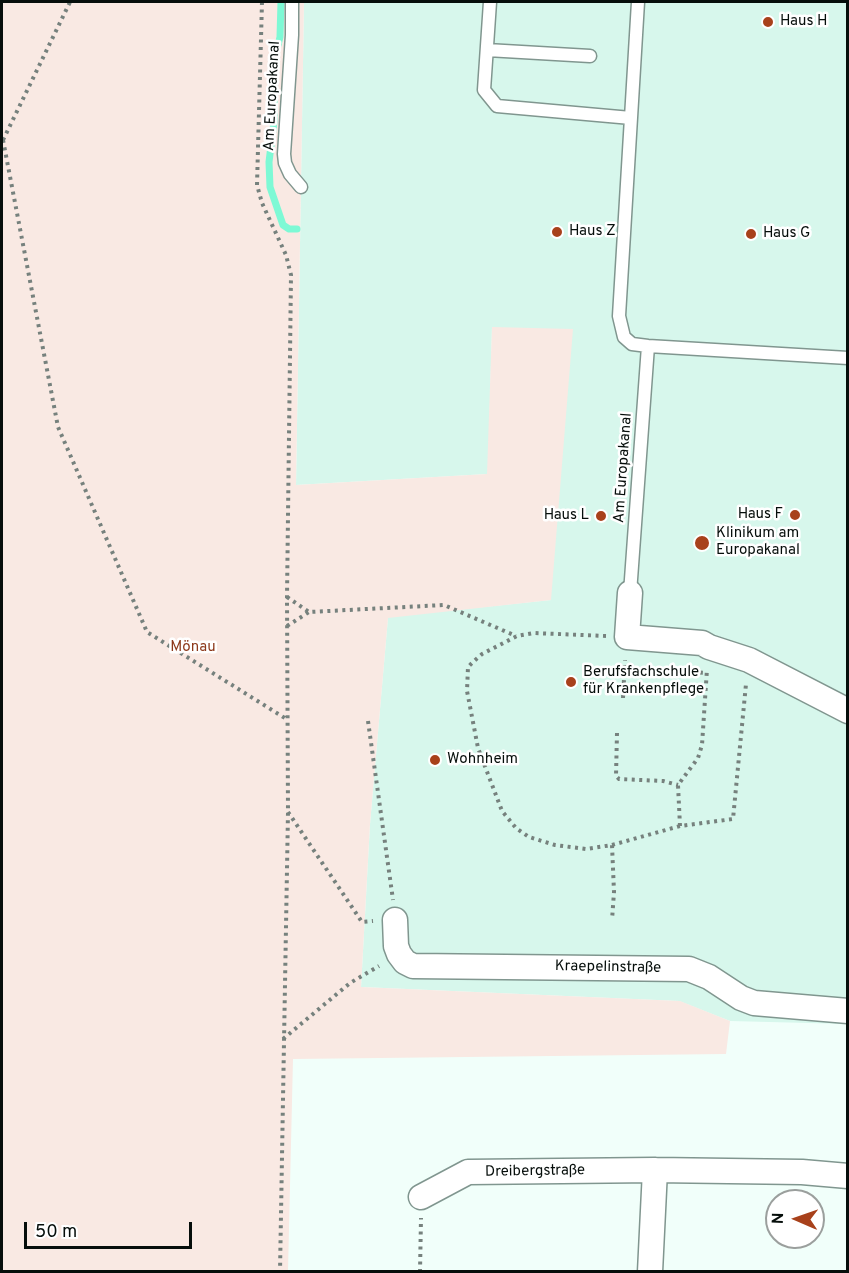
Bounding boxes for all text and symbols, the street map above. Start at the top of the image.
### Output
place label: Haus H [780,13,827,31]
marker: Haus H [761,15,775,29]
street label: Am Europakanal [261,40,285,152]
place label: Haus Z [569,223,616,241]
marker: Haus Z [550,225,564,239]
place label: Haus G [763,225,810,243]
marker: Haus G [744,227,758,241]
street label: Am Europakanal [611,412,637,524]
place label: Haus F [738,506,783,524]
place label: Haus L [544,507,589,525]
marker: Haus F [788,508,802,522]
marker: Haus L [594,509,608,523]
place label: Klinikum am Europakanal [716,525,800,560]
marker: Klinikum am Europakanal [693,534,711,552]
park label: Mönau [170,639,216,657]
place label: Berufsfachschule für Krankenpflege [583,664,704,699]
marker: Berufsfachschule für Krankenpflege [564,675,578,689]
place label: Wohnheim [447,751,518,769]
marker: Wohnheim [428,753,442,767]
street label: Kraepelinstraße [555,958,661,978]
street label: Dreibergstraße [485,1162,585,1182]
north arrow [765,1189,825,1249]
scale bar [27,1210,195,1248]
text: N [769,1212,789,1225]
text: 50 m [35,1221,77,1244]

